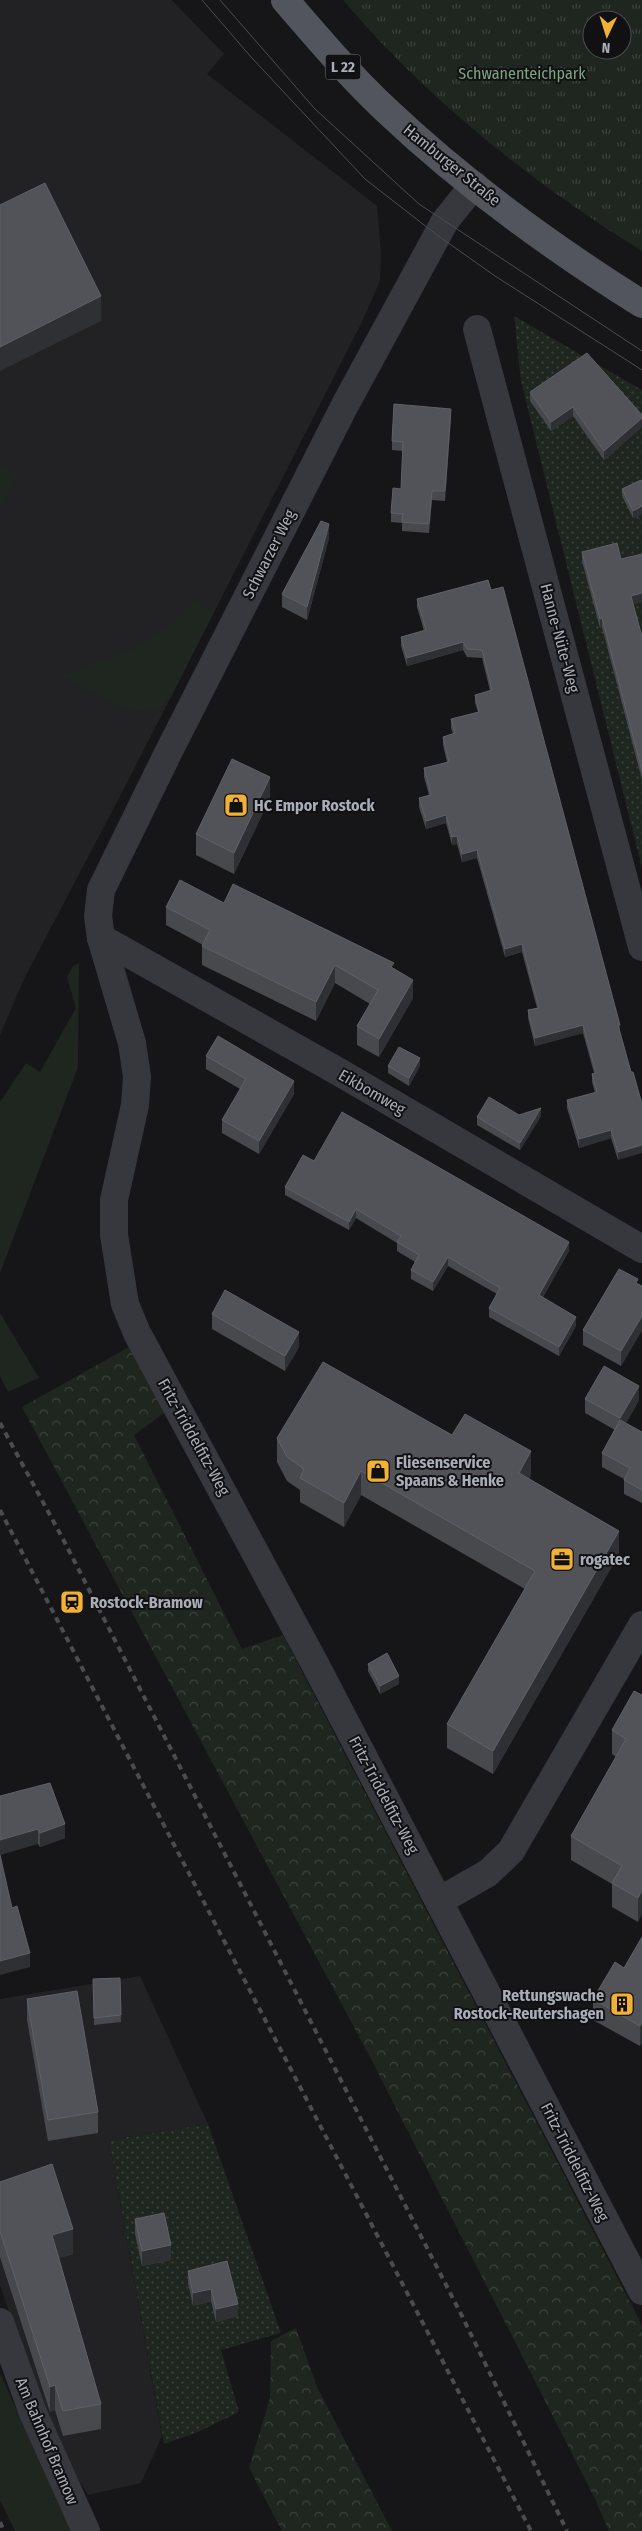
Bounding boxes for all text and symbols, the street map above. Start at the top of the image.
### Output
north arrow [582,10,632,60]
text: N [601,39,611,56]
road number: L 22 [326,54,360,80]
park label: Schwanenteichpark [458,64,586,83]
street label: Hamburger Straße [400,120,504,210]
street label: Schwarzer Weg [238,506,300,602]
street label: Hanne-Nüte-Weg [536,581,584,695]
shop icon: HC Empor Rostock [223,792,249,818]
place label: HC Empor Rostock [254,796,376,815]
street label: Eikbomweg [335,1065,409,1119]
street label: Fritz-Triddelfitz-Weg [154,1375,234,1499]
place label: Fliesenservice Spaans & Henke [396,1453,504,1490]
shop icon: Fliesenservice Spaans & Henke [365,1458,391,1484]
office icon: rogatec [549,1546,575,1572]
place label: rogatec [580,1550,630,1569]
station icon: Rostock-Bramow [59,1589,85,1615]
place label: Rostock-Bramow [90,1593,203,1612]
street label: Fritz-Triddelfitz-Weg [345,1733,423,1858]
place label: Rettungswache Rostock-Reutershagen [454,1986,604,2023]
building icon: Rettungswache Rostock-Reutershagen [609,1991,635,2017]
street label: Fritz-Triddelfitz-Weg [537,2100,613,2225]
street label: Am Bahnhof Bramow [12,2375,83,2508]

